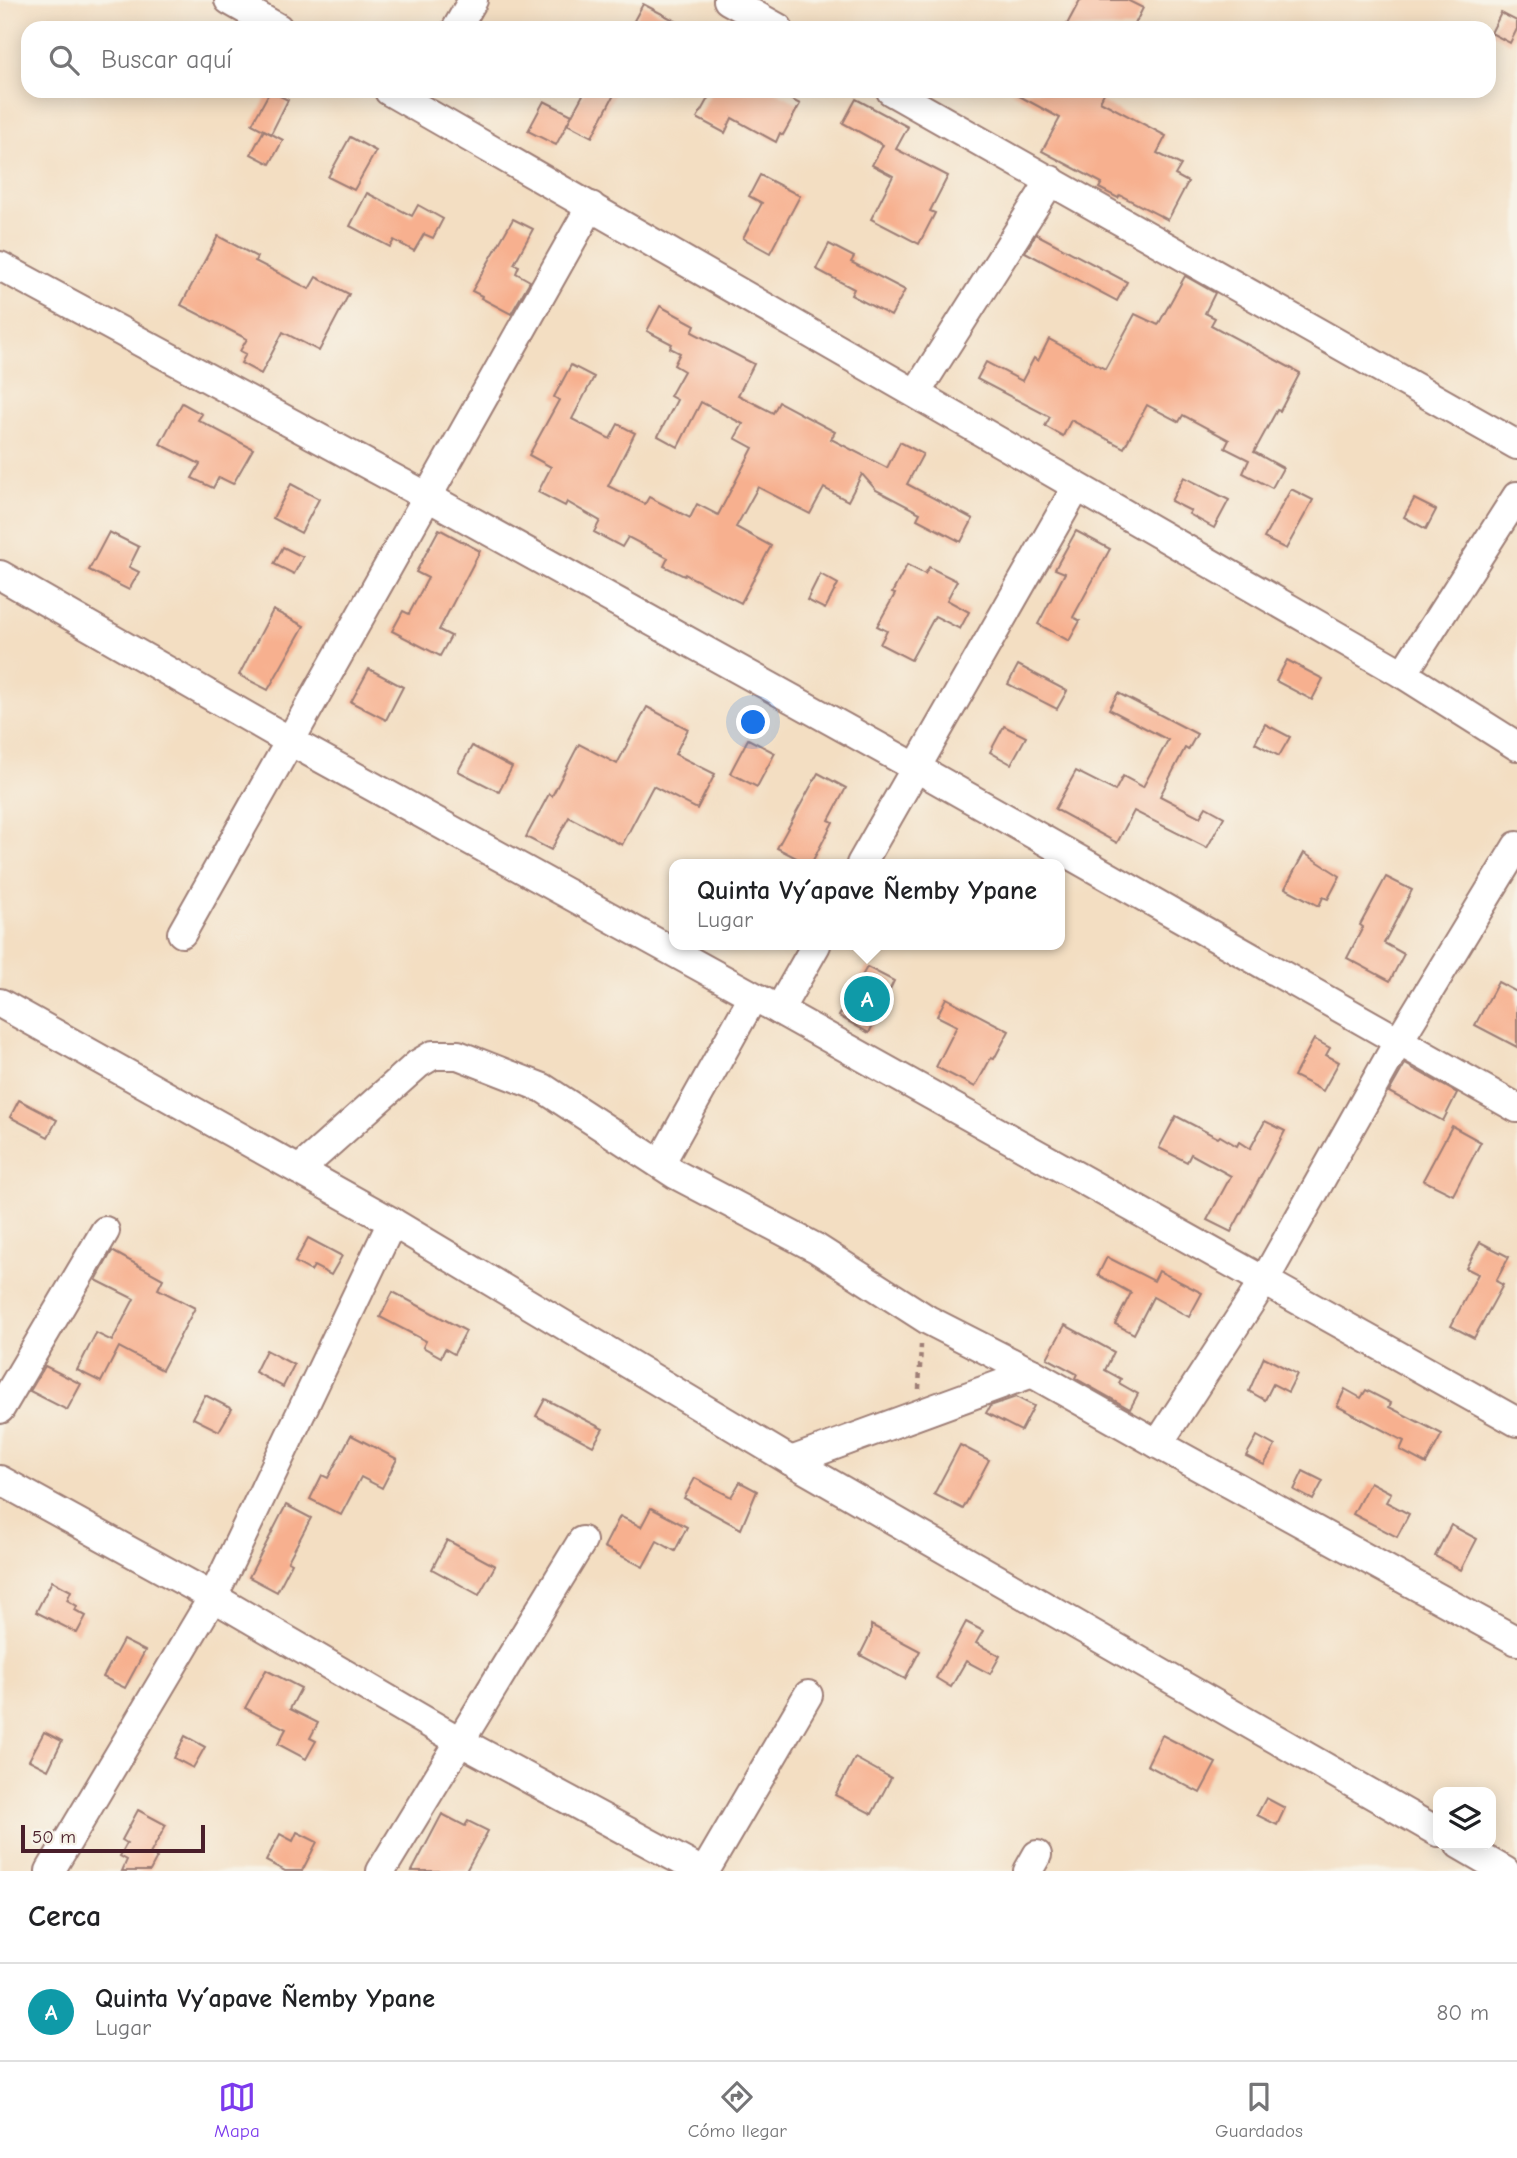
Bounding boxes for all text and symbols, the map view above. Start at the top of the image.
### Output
search box [21,21,1496,98]
icon: search [45,41,83,79]
text: Buscar aquí [101,45,232,75]
your location [736,705,770,739]
popup [669,859,1065,950]
text: Quinta Vy´apave Ñemby Ypane [697,876,1037,906]
text: Lugar [697,906,753,933]
pin: A [844,973,890,1025]
map controls [1433,1787,1496,1850]
button: layers [1433,1787,1496,1850]
scale bar [21,1822,205,1854]
text: 50 m [32,1826,76,1848]
text: Cerca [28,1899,101,1934]
text: Quinta Vy´apave Ñemby Ypane [95,1984,435,2014]
text: A [45,1999,57,2026]
text: 80 m [1436,1999,1489,2026]
text: Lugar [95,2014,151,2041]
tab: Mapa [214,2078,260,2142]
tab: Cómo llegar [688,2078,787,2142]
tab: Guardados [1215,2078,1303,2142]

